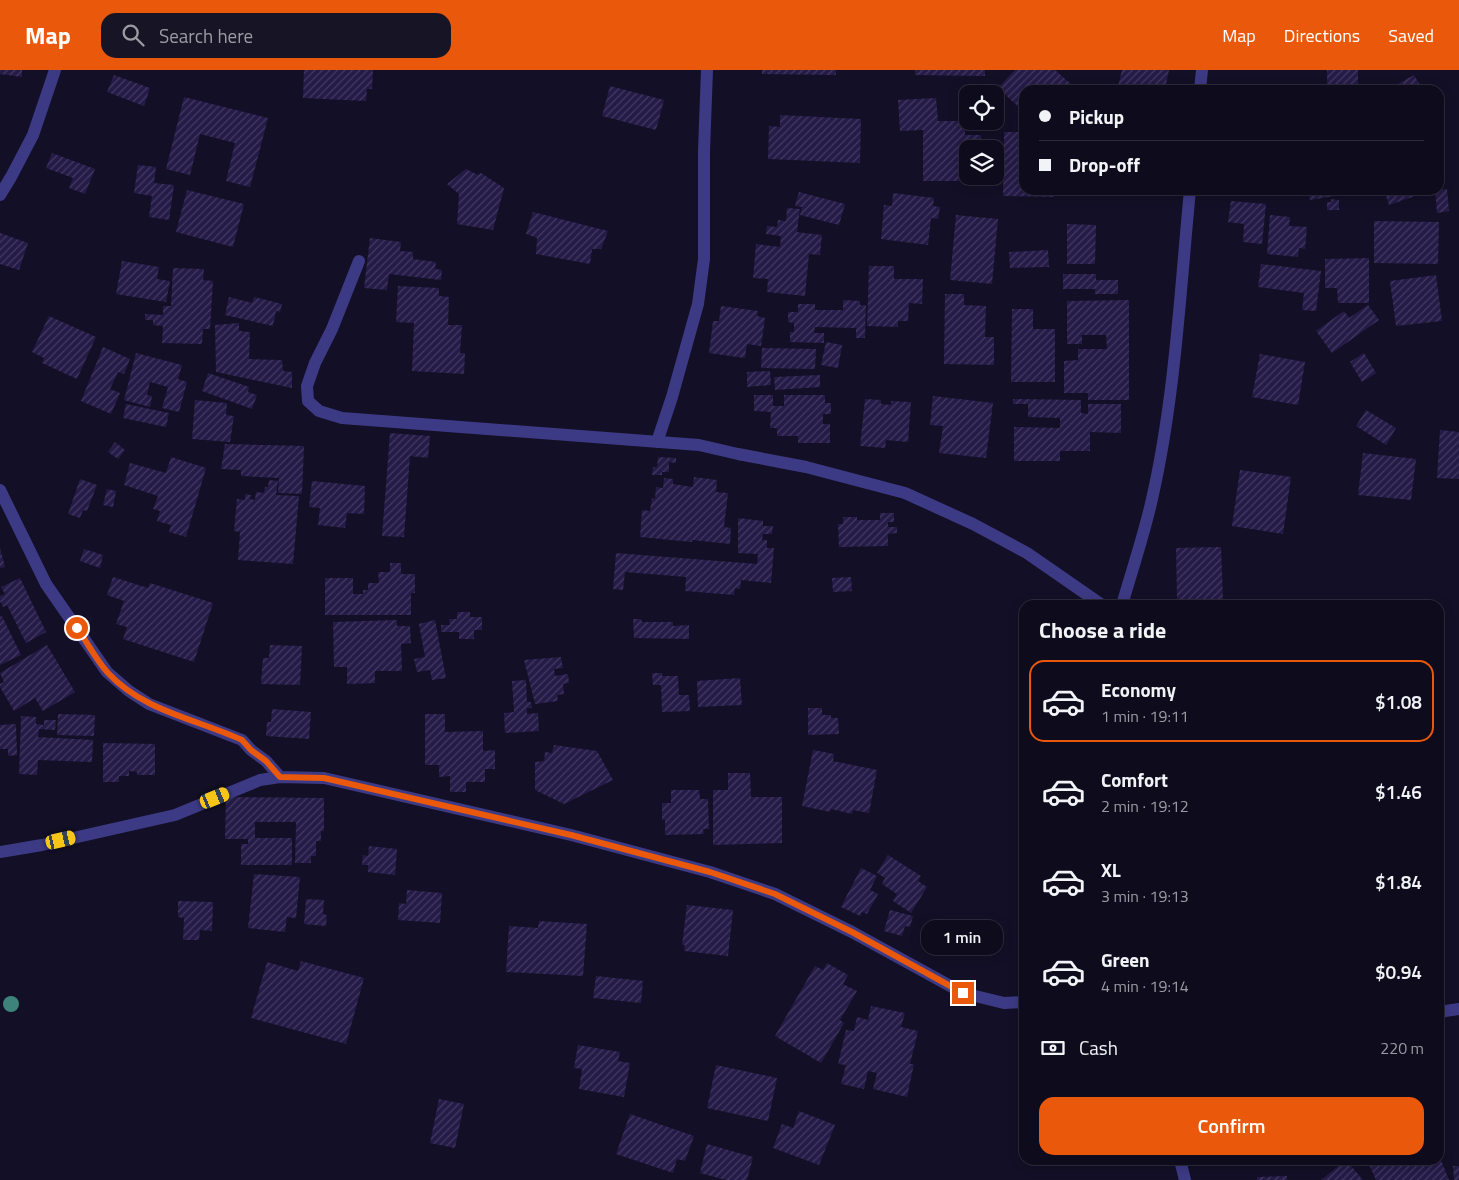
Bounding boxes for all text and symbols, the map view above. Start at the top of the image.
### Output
search box [101,13,451,58]
text: Map [25,17,71,53]
icon: search [119,21,147,49]
text: Search here [159,21,253,50]
text: Map [1222,22,1256,49]
text: Directions [1284,22,1360,49]
text: Saved [1388,22,1434,49]
map controls [959,85,1004,185]
button: locate [959,85,1004,130]
text: Pickup [1069,102,1124,131]
button: layers [959,140,1004,185]
text: Drop-off [1069,150,1140,179]
text: Choose a ride [1039,613,1166,647]
route start [66,617,88,639]
text: Economy [1101,675,1176,704]
icon: car [1041,679,1086,724]
text: $1.08 [1375,687,1422,716]
text: 1 min · 19:11 [1101,704,1189,728]
text: Comfort [1101,765,1168,794]
icon: car [1041,769,1086,814]
text: $1.46 [1375,777,1422,806]
car [198,785,231,811]
text: 2 min · 19:12 [1101,794,1189,818]
car [44,829,77,851]
text: XL [1101,855,1121,884]
icon: car [1041,859,1086,904]
text: $1.84 [1375,867,1422,896]
text: 3 min · 19:13 [1101,884,1189,908]
callout: 1 min [922,920,1004,956]
text: 1 min [943,925,981,949]
text: Green [1101,945,1150,974]
icon: car [1041,949,1086,994]
text: $0.94 [1375,957,1422,986]
text: 4 min · 19:14 [1101,974,1189,998]
route end [952,982,974,1004]
text: Cash [1079,1033,1118,1062]
icon: cash [1039,1034,1067,1062]
text: 220 m [1380,1036,1424,1060]
button: Confirm [1039,1097,1424,1155]

